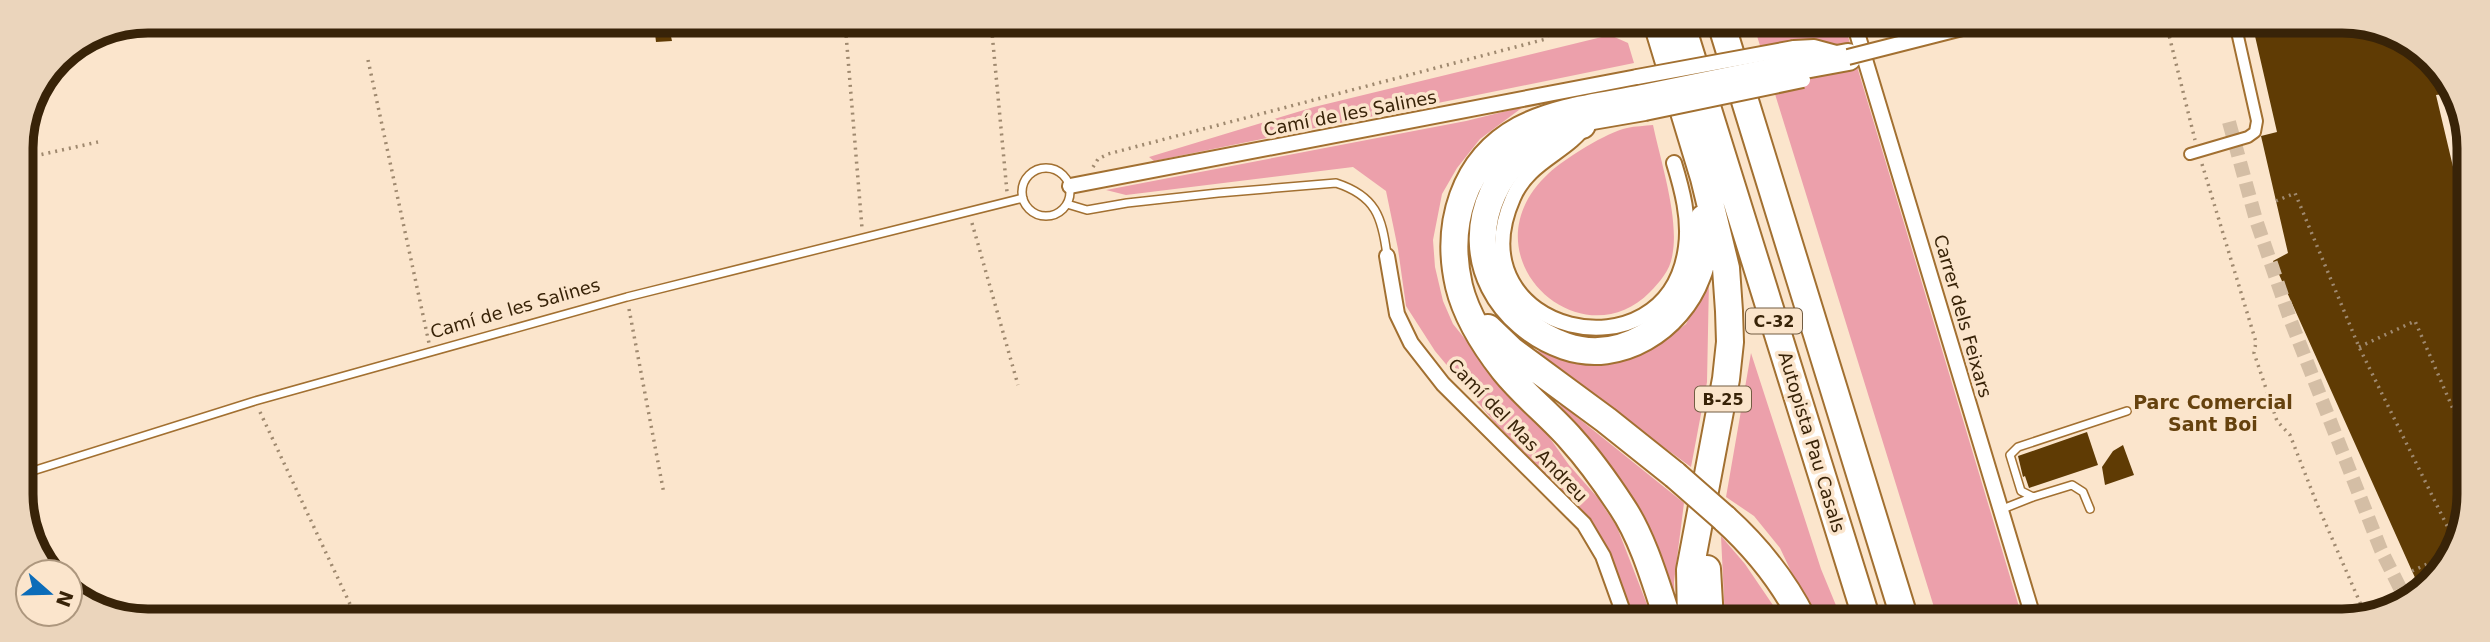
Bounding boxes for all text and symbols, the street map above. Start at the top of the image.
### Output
street label: Camí de les Salines [1262,86,1438,140]
street label: Carrer dels Feixars [1930,232,1996,400]
street label: Camí de les Salines [428,274,602,342]
road number: C-32 [1746,308,1802,334]
street label: Autopista Pau Casals [1774,349,1850,535]
street label: Camí del Mas Andreu [1444,354,1592,506]
road number: B-25 [1695,386,1751,412]
district label: Parc Comercial Sant Boi [2133,391,2293,435]
north arrow [14,558,84,628]
text: N [52,588,78,610]

